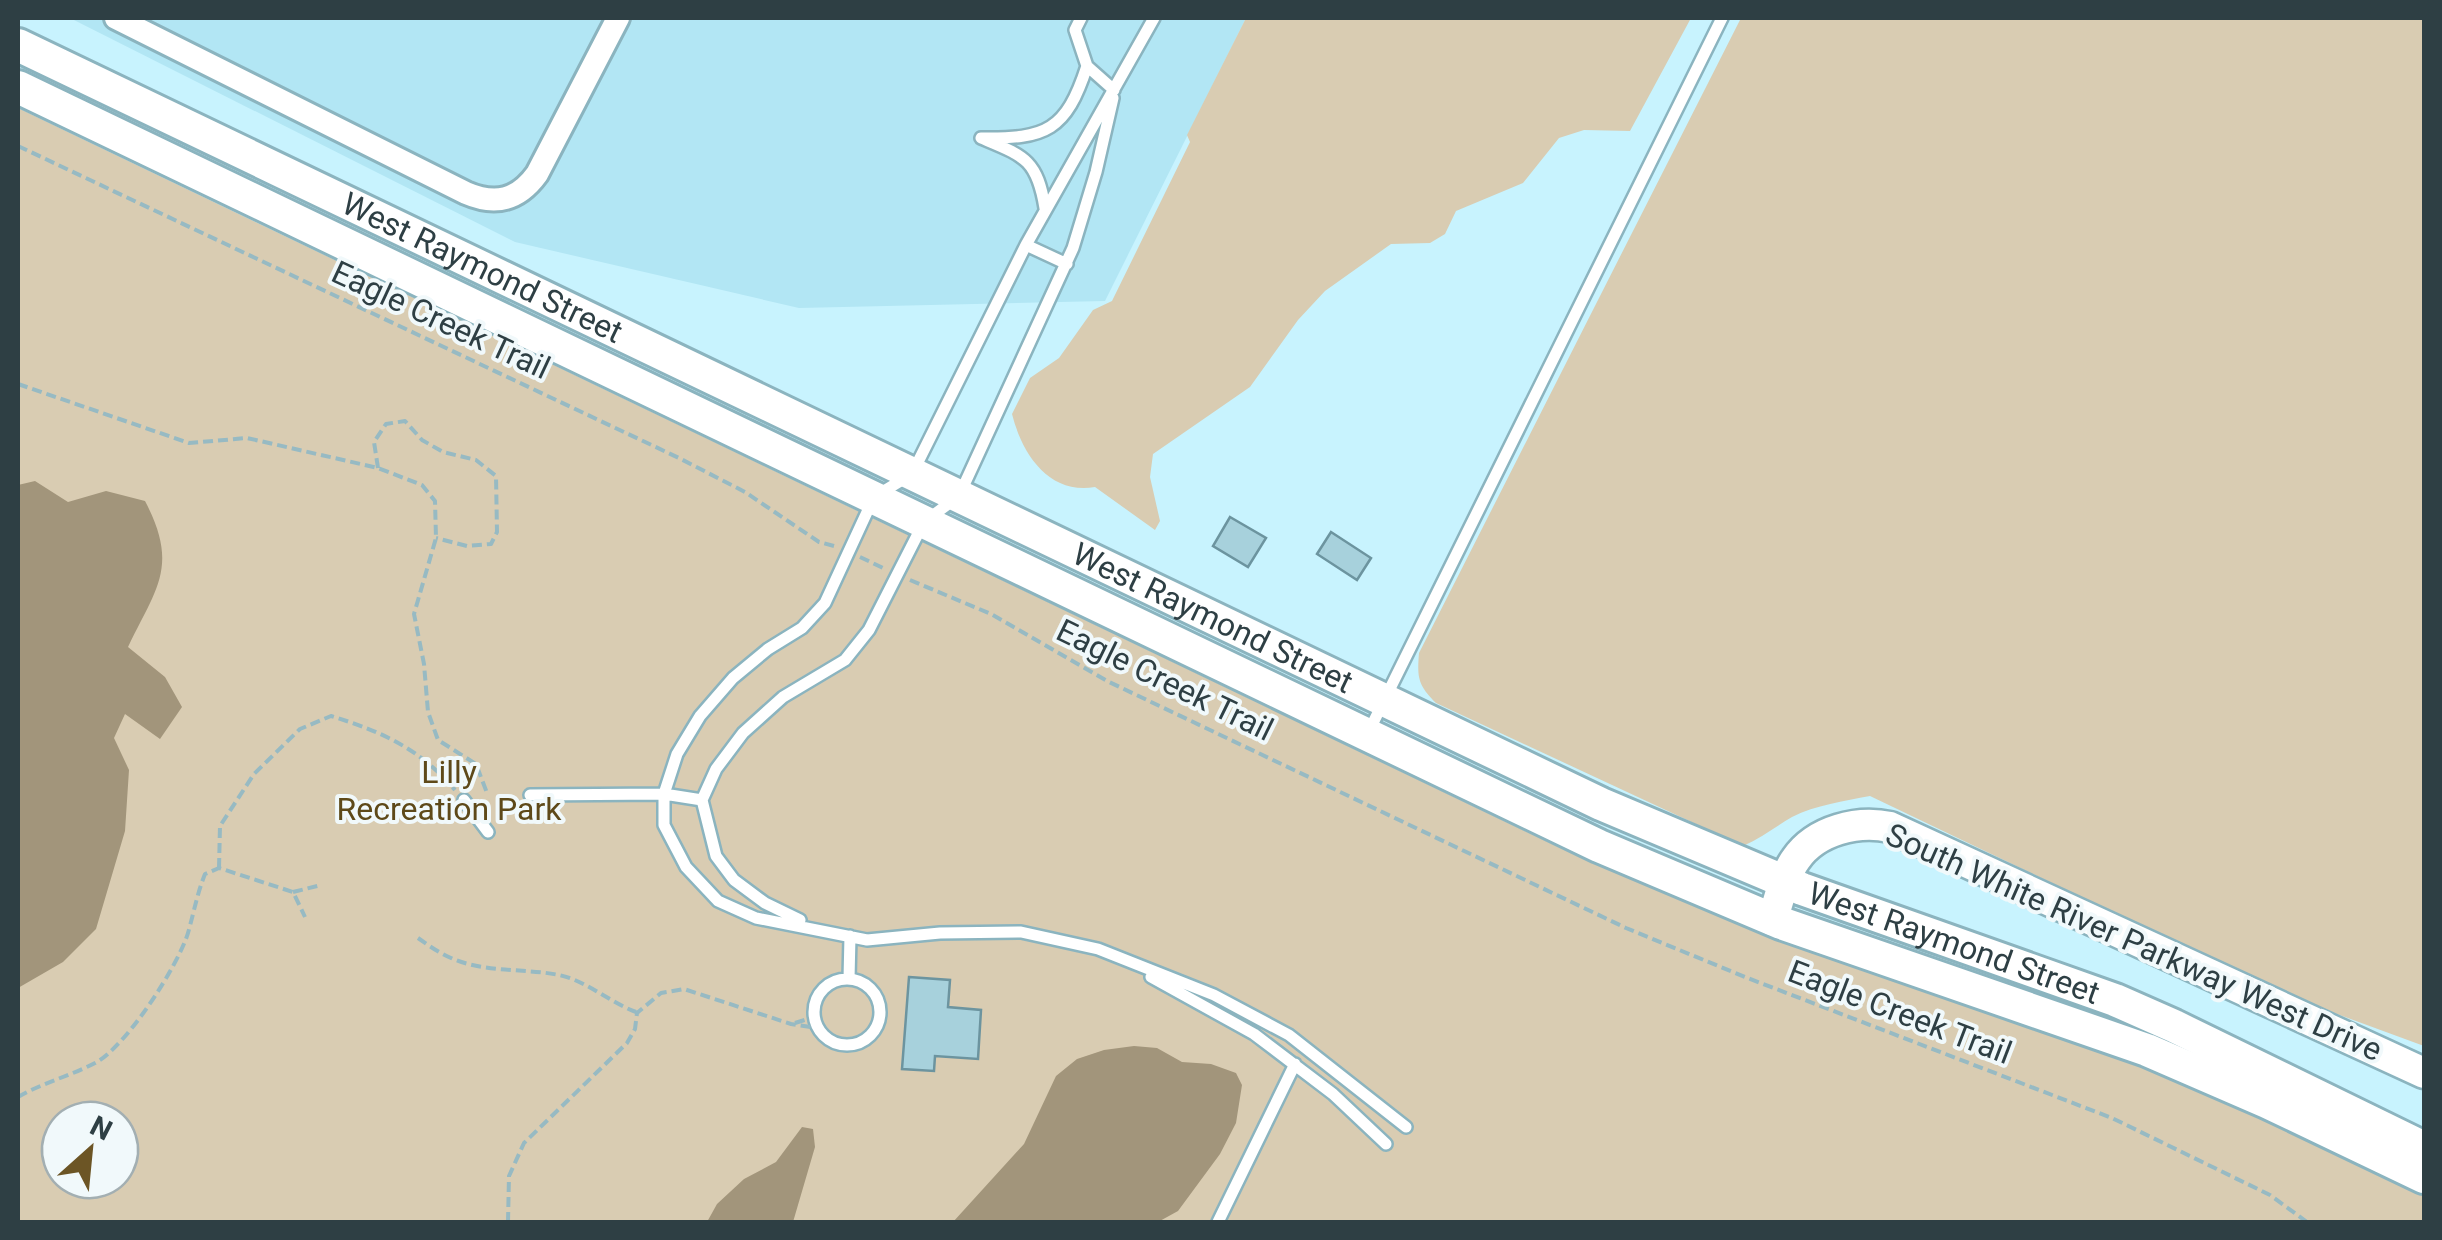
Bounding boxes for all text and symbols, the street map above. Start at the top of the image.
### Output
street label: West Raymond Street [336,184,629,351]
street label: Eagle Creek Trail [326,253,556,387]
street label: West Raymond Street [1066,535,1359,701]
street label: Eagle Creek Trail [1051,611,1279,749]
park label: Lilly Recreation Park [337,753,562,828]
street label: South White River Parkway West Drive [1880,815,2388,1069]
street label: West Raymond Street [1803,874,2105,1012]
street label: Eagle Creek Trail [1783,952,2017,1072]
north arrow [40,1100,140,1200]
text: N [85,1109,117,1147]

